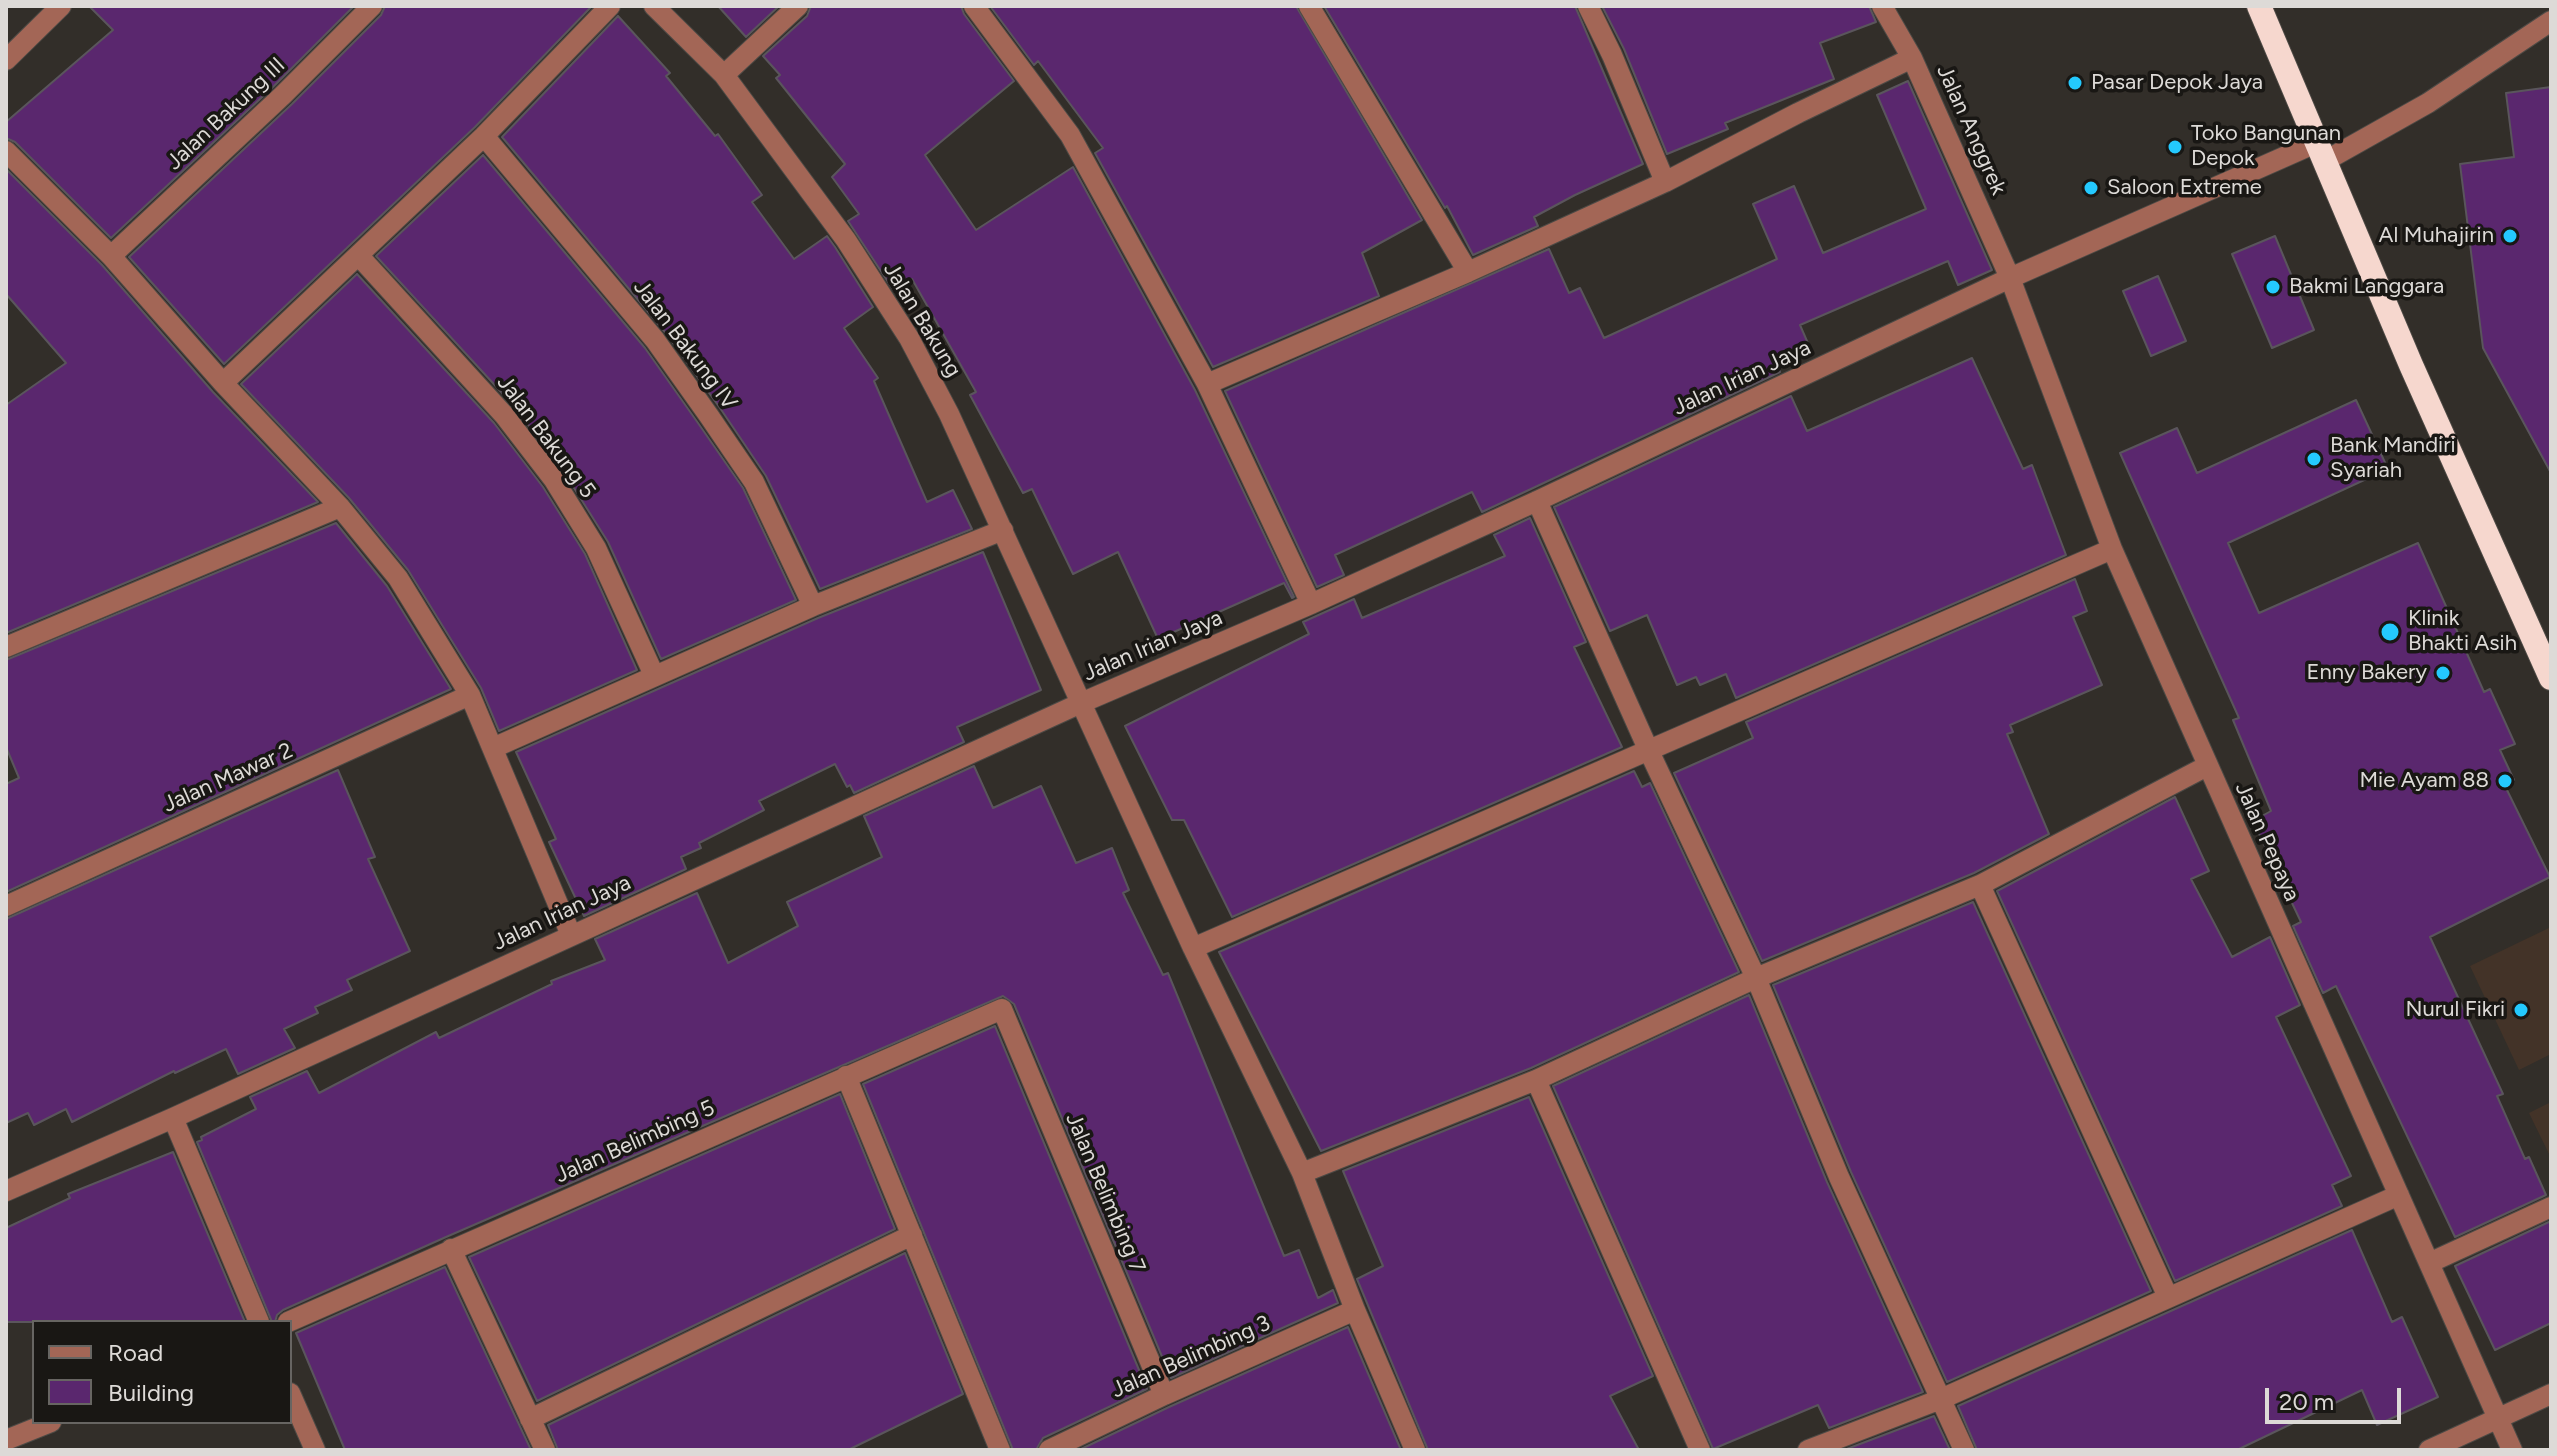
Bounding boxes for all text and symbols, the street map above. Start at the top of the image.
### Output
street label: Jalan Bakung III [161,52,291,176]
street label: Jalan Anggrek [1931,61,2011,199]
place label: Pasar Depok Jaya [2091,70,2263,96]
marker: Pasar Depok Jaya [2066,74,2084,92]
place label: Toko Bangunan Depok [2191,121,2341,172]
marker: Toko Bangunan Depok [2166,138,2184,156]
place label: Saloon Extreme [2107,175,2262,201]
marker: Saloon Extreme [2082,179,2100,197]
place label: Al Muhajirin [2379,223,2494,249]
marker: Al Muhajirin [2501,227,2519,245]
street label: Jalan Bakung [877,258,967,382]
place label: Bakmi Langgara [2289,274,2444,300]
street label: Jalan Bakung IV [628,275,742,415]
marker: Bakmi Langgara [2264,278,2282,296]
street label: Jalan Irian Jaya [1669,335,1815,421]
street label: Jalan Bakung 5 [491,370,601,504]
place label: Bank Mandiri Syariah [2330,433,2456,484]
marker: Bank Mandiri Syariah [2305,450,2323,468]
street label: Jalan Irian Jaya [1079,605,1227,687]
place label: Klinik Bhakti Asih [2408,606,2517,658]
marker: Klinik Bhakti Asih [2379,621,2401,643]
place label: Enny Bakery [2306,660,2427,686]
marker: Enny Bakery [2434,664,2452,682]
street label: Jalan Mawar 2 [159,738,297,818]
place label: Mie Ayam 88 [2359,768,2489,794]
marker: Mie Ayam 88 [2496,772,2514,790]
street label: Jalan Pepaya [2229,778,2305,906]
street label: Jalan Irian Jaya [489,870,635,956]
place label: Nurul Fikri [2405,997,2505,1023]
marker: Nurul Fikri [2512,1001,2530,1019]
street label: Jalan Belimbing 5 [551,1095,719,1189]
street label: Jalan Belimbing 7 [1059,1109,1151,1277]
street label: Jalan Belimbing 3 [1108,1310,1274,1404]
legend [32,1320,292,1424]
text: Road [108,1338,163,1367]
scale bar [2269,1372,2405,1422]
text: Building [108,1378,194,1407]
text: 20 m [2279,1387,2334,1416]

